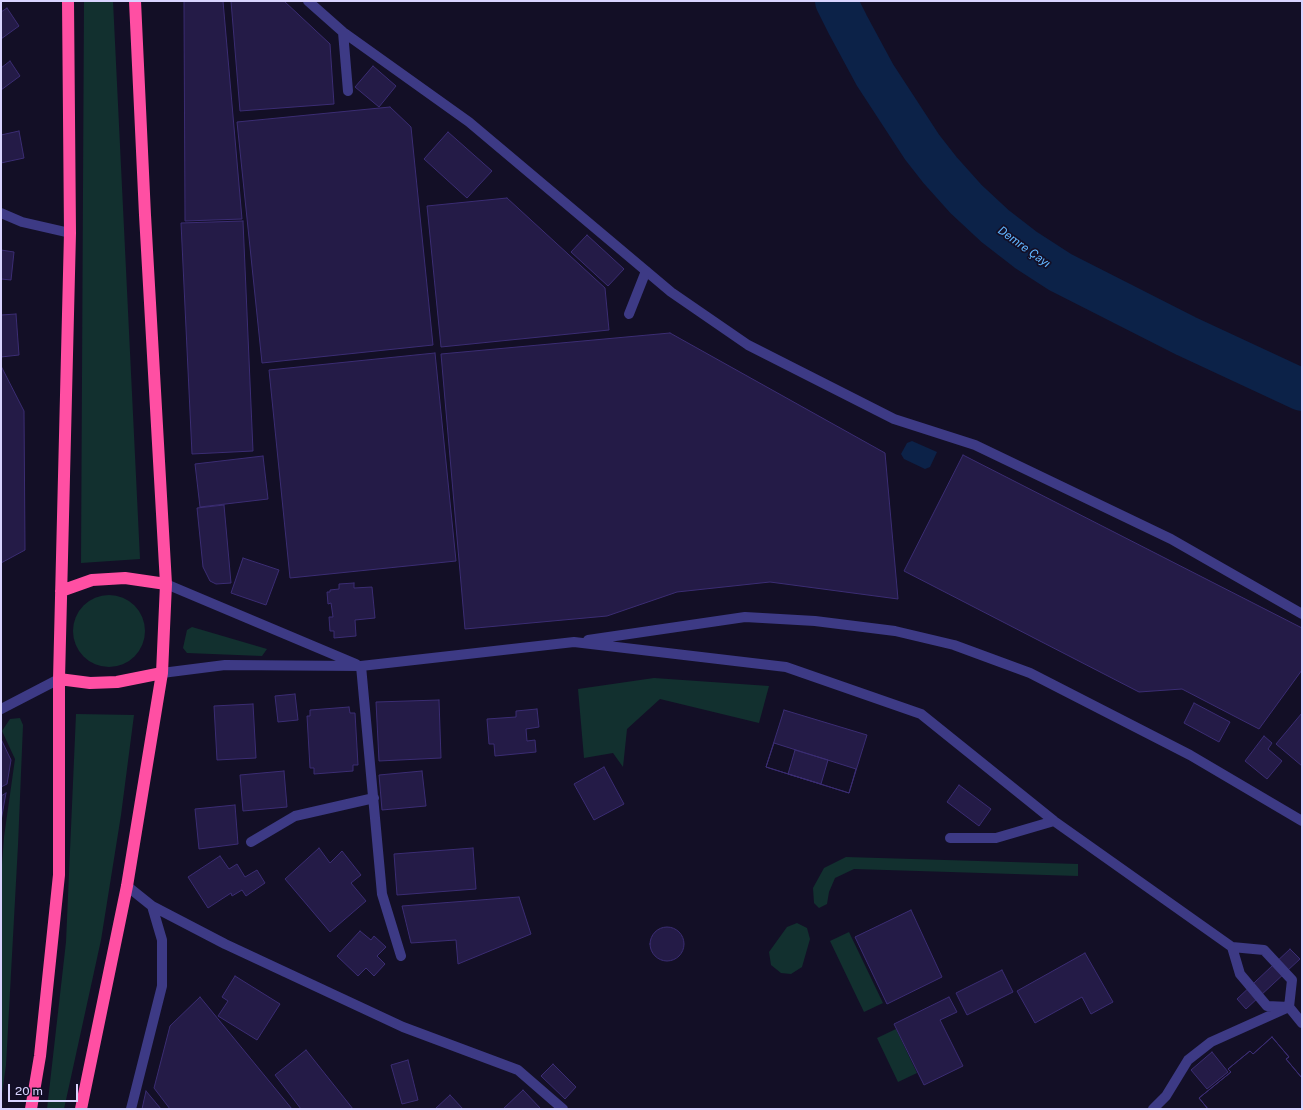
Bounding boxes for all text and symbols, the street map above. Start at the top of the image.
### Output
water label: Demre Çayı [995,223,1053,271]
scale bar [10,1076,80,1102]
text: 20 m [15,1084,43,1098]

